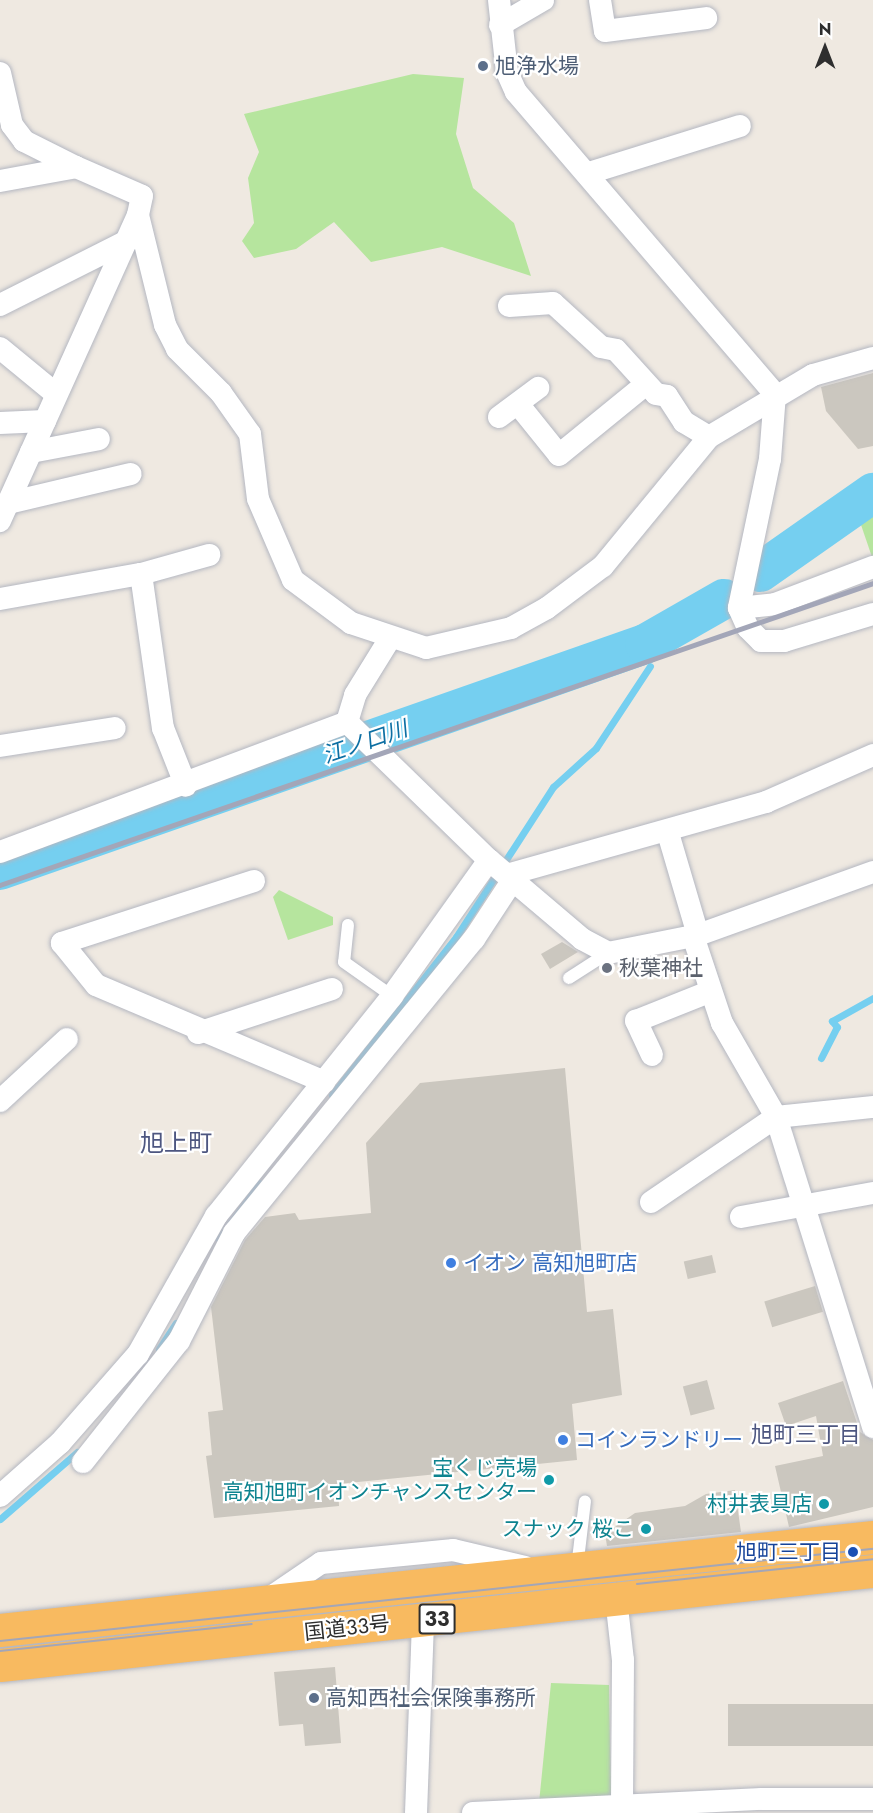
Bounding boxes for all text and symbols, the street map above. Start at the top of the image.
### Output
north arrow [795,18,855,78]
text: N [819,18,831,41]
place label: 旭浄水場 [495,53,579,79]
marker: 旭浄水場 [476,59,490,73]
water label: 江ノ口川 [319,715,411,769]
place label: 秋葉神社 [619,955,703,981]
marker: 秋葉神社 [600,961,614,975]
district label: 旭上町 [140,1129,212,1157]
place label: イオン 高知旭町店 [463,1250,637,1276]
marker: イオン 高知旭町店 [444,1256,458,1270]
district label: 旭町三丁目 [751,1422,861,1448]
place label: コインランドリー [575,1427,743,1453]
marker: コインランドリー [556,1433,570,1447]
place label: 宝くじ売場 高知旭町イオンチャンスセンター [222,1455,537,1505]
marker: 宝くじ売場 高知旭町イオンチャンスセンター [542,1473,556,1487]
place label: 村井表具店 [707,1491,812,1517]
marker: 村井表具店 [817,1497,831,1511]
place label: スナック 桜こ [502,1516,634,1542]
marker: スナック 桜こ [639,1522,653,1536]
place label: 旭町三丁目 [736,1539,841,1565]
marker: 旭町三丁目 [846,1545,860,1559]
road number: 33 [418,1602,456,1636]
street label: 国道33号 [303,1611,391,1645]
place label: 高知西社会保険事務所 [326,1685,536,1711]
marker: 高知西社会保険事務所 [307,1691,321,1705]

